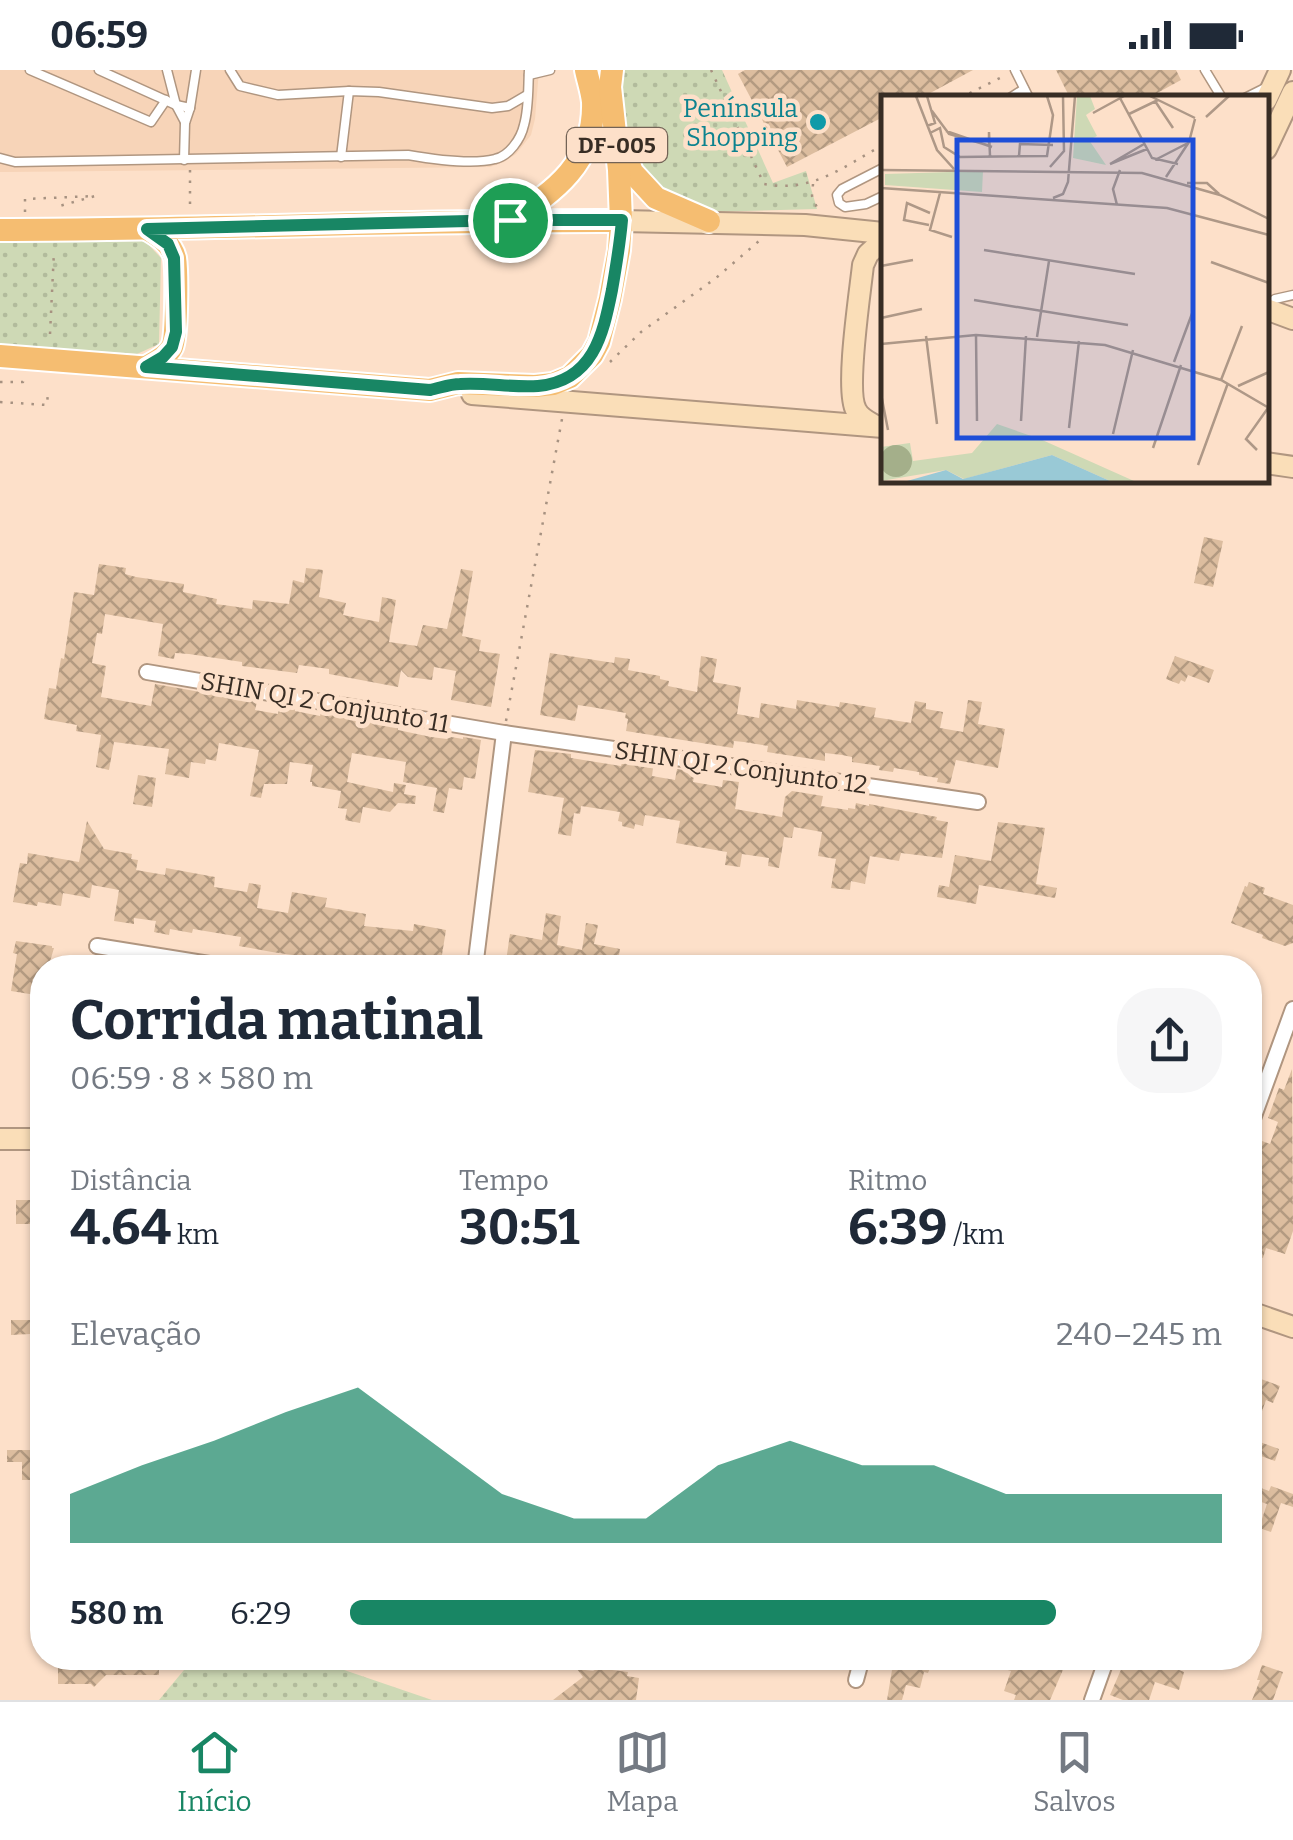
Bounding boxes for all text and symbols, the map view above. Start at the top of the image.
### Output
text: 06:59 [50,12,148,58]
place label: Península Shopping [683,94,798,153]
inset map [881,95,1268,482]
marker: Península Shopping [807,111,829,133]
road number: DF-005 [567,128,667,162]
pin [468,178,553,263]
icon: arrive [483,193,538,248]
street label: SHIN QI 2 Conjunto 11 [198,666,451,740]
street label: SHIN QI 2 Conjunto 12 [613,735,869,801]
text: Corrida matinal [70,988,483,1054]
button: share [1117,988,1222,1093]
text: 06:59 · 8 × 580 m [70,1059,313,1097]
text: Distância [70,1164,192,1197]
text: Tempo [459,1164,549,1197]
text: Ritmo [848,1164,927,1197]
text: 4.64 [70,1197,171,1257]
text: 30:51 [459,1197,579,1257]
text: 6:39 [848,1197,948,1257]
text: km [171,1218,219,1251]
text: /km [948,1218,1004,1251]
text: Elevação [70,1315,201,1353]
text: 240–245 m [1056,1315,1222,1353]
text: 580 m [70,1594,163,1632]
text: 6:29 [230,1594,292,1632]
tab: Início [177,1725,252,1818]
tab: Mapa [606,1725,678,1818]
tab: Salvos [1033,1725,1116,1818]

